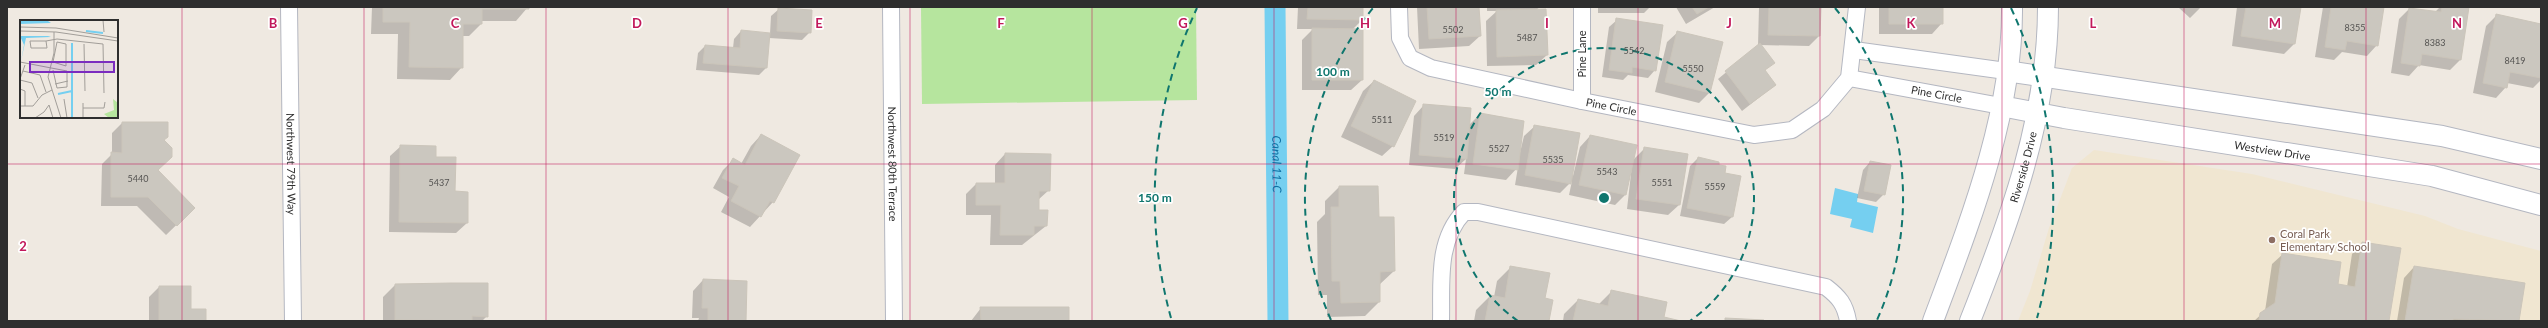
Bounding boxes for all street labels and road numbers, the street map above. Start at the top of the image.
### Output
street label: Pine Lane [1575,30,1588,78]
street label: Pine Circle [1910,83,1963,105]
street label: Pine Circle [1585,95,1638,118]
street label: Northwest 80th Terrace [886,106,900,222]
street label: Northwest 79th Way [284,113,299,215]
street label: Riverside Drive [2007,130,2039,204]
street label: Westview Drive [2233,138,2312,163]

